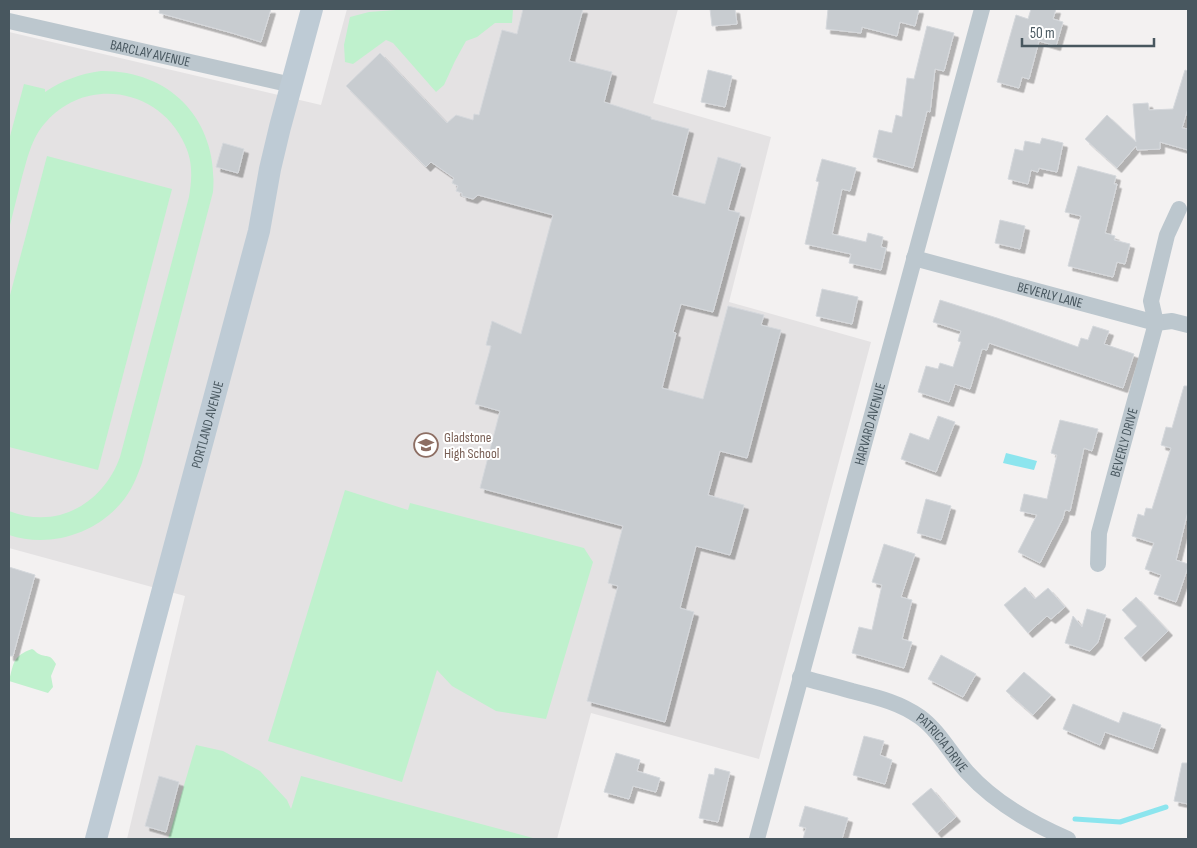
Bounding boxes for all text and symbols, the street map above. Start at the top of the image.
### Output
scale bar [1022,15,1154,47]
text: 50 m [1030,24,1055,43]
street label: BARCLAY AVENUE [109,36,192,71]
street label: BEVERLY LANE [1015,278,1085,312]
street label: PORTLAND AVENUE [188,379,227,470]
street label: HARVARD AVENUE [851,381,889,467]
street label: BEVERLY DRIVE [1107,406,1142,479]
place label: Gladstone High School [444,429,499,462]
school or university icon: Gladstone High School [413,432,439,458]
street label: PATRICIA DRIVE [913,709,972,776]

